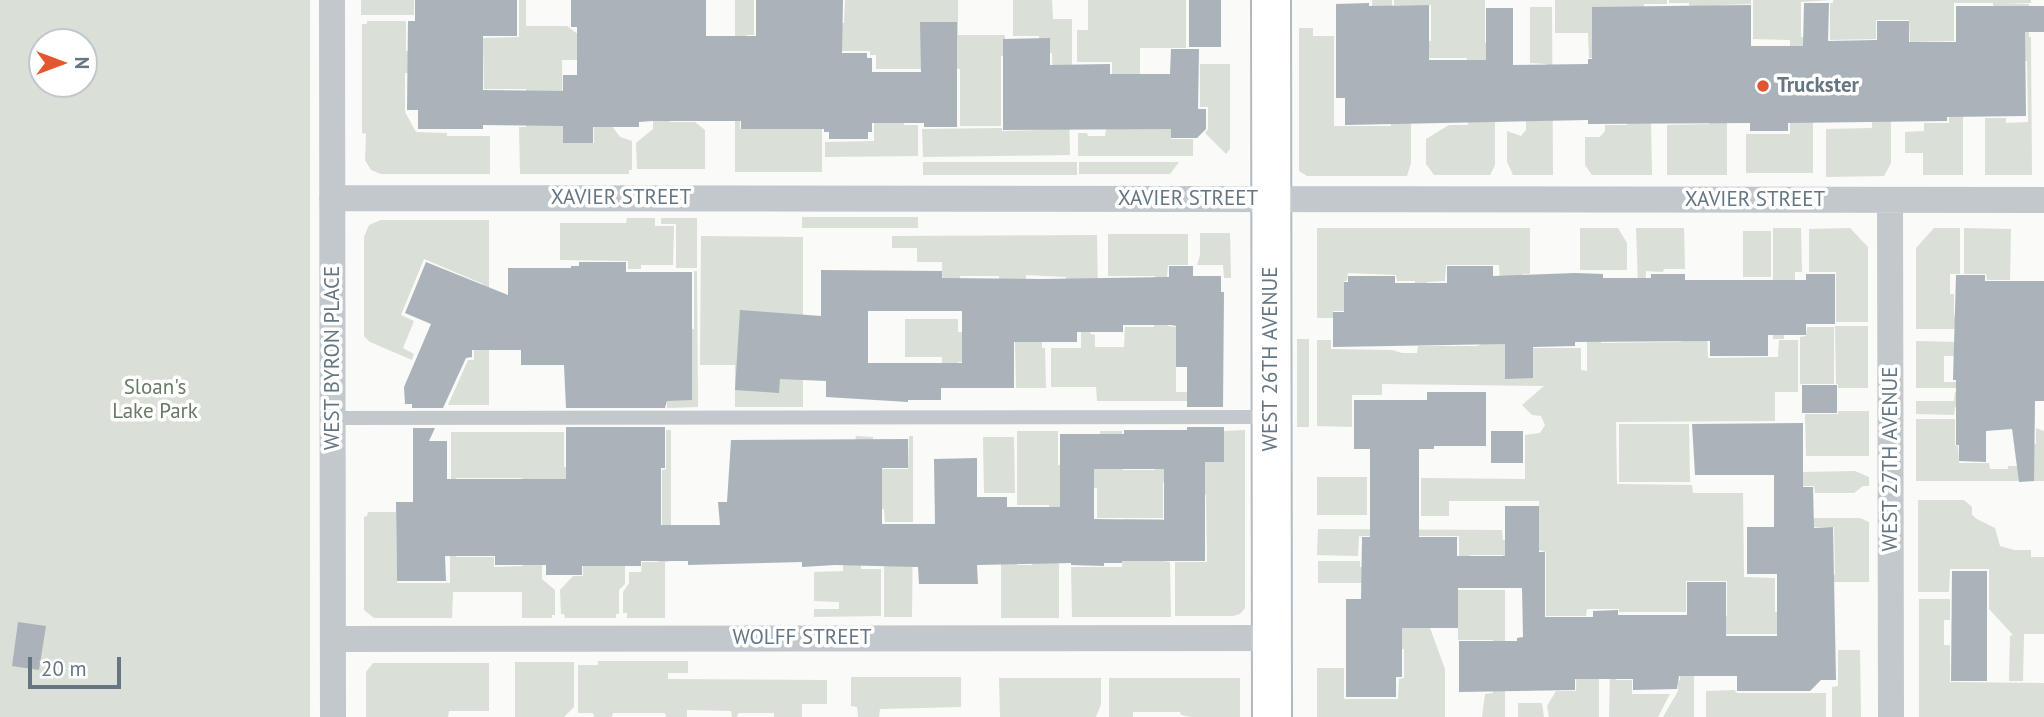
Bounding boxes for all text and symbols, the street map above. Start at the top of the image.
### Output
north arrow [28,28,98,98]
text: N [70,57,94,69]
place label: Truckster [1777,73,1859,99]
marker: Truckster [1755,78,1771,94]
street label: XAVIER STREET [551,185,691,211]
street label: XAVIER STREET [1118,186,1258,212]
street label: XAVIER STREET [1685,187,1825,213]
street label: WEST BYRON PLACE [320,266,346,450]
street label: WEST 26TH AVENUE [1258,267,1284,451]
street label: WEST 27TH AVENUE [1878,367,1904,551]
park label: Sloan's Lake Park [112,375,198,425]
street label: WOLFF STREET [733,625,871,651]
scale bar [32,644,124,688]
text: 20 m [41,655,87,682]

